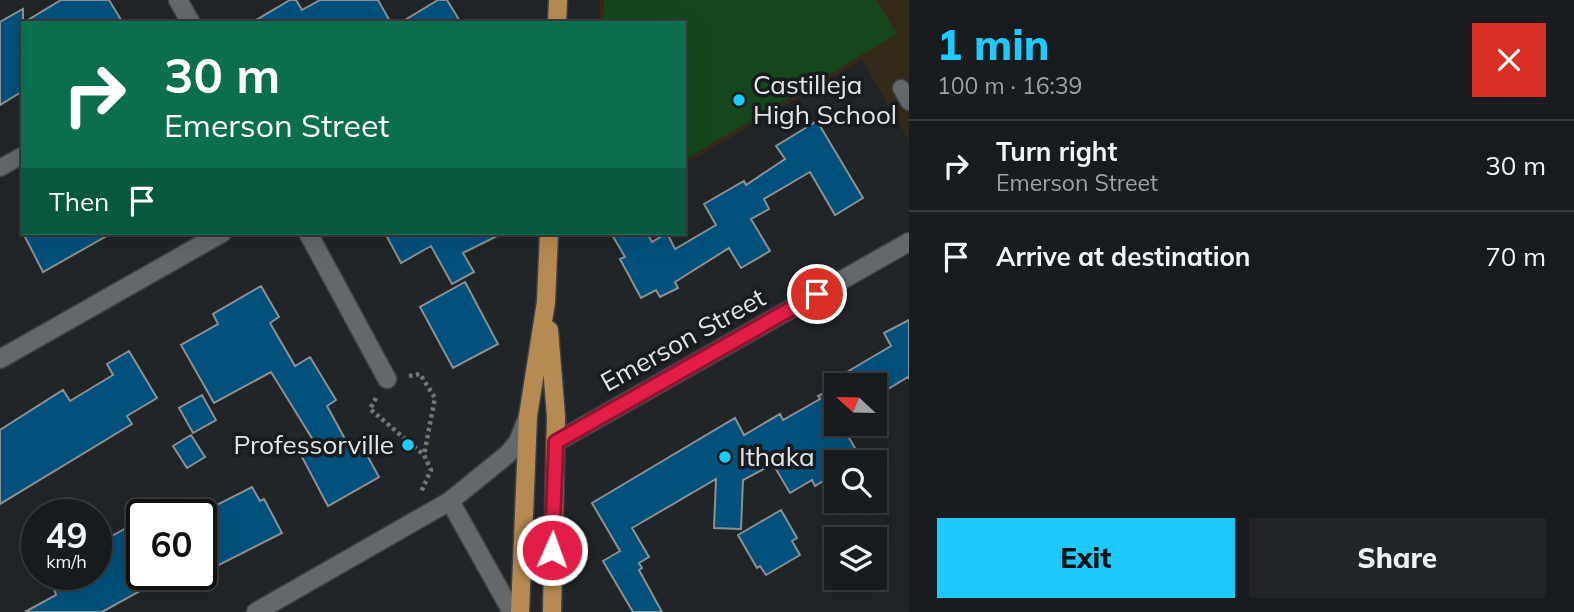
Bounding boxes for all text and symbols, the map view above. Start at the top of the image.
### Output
text: 1 min [937,18,1050,71]
button: close [1472,23,1546,97]
text: 30 m [164,44,280,105]
icon: right [49,49,140,140]
place label: Castilleja High School [753,68,897,131]
text: 100 m · 16:39 [937,71,1082,100]
marker: Castilleja High School [731,92,747,108]
text: Emerson Street [164,105,390,145]
text: Turn right [996,135,1117,168]
icon: right [937,147,975,185]
text: 30 m [1485,149,1546,182]
text: Emerson Street [996,168,1158,197]
icon: arrive [123,182,161,220]
text: Then [49,185,109,218]
icon: arrive [937,238,975,276]
text: Arrive at destination [996,240,1251,273]
text: 70 m [1485,240,1546,273]
pin [787,264,847,324]
icon: arrive [798,275,836,313]
street label: Emerson Street [595,281,771,398]
north arrow [824,373,887,436]
map controls [824,373,887,590]
place label: Professorville [233,428,394,461]
marker: Professorville [400,437,416,453]
place label: Ithaka [739,440,815,473]
marker: Ithaka [717,449,733,465]
button: search [824,450,887,513]
speed limit sign: 60 [126,499,217,590]
text: 49 [45,513,88,557]
position arrow [515,513,589,587]
button: Exit [937,518,1235,598]
button: Share [1249,518,1546,598]
button: layers [824,527,887,590]
text: km/h [46,550,87,573]

